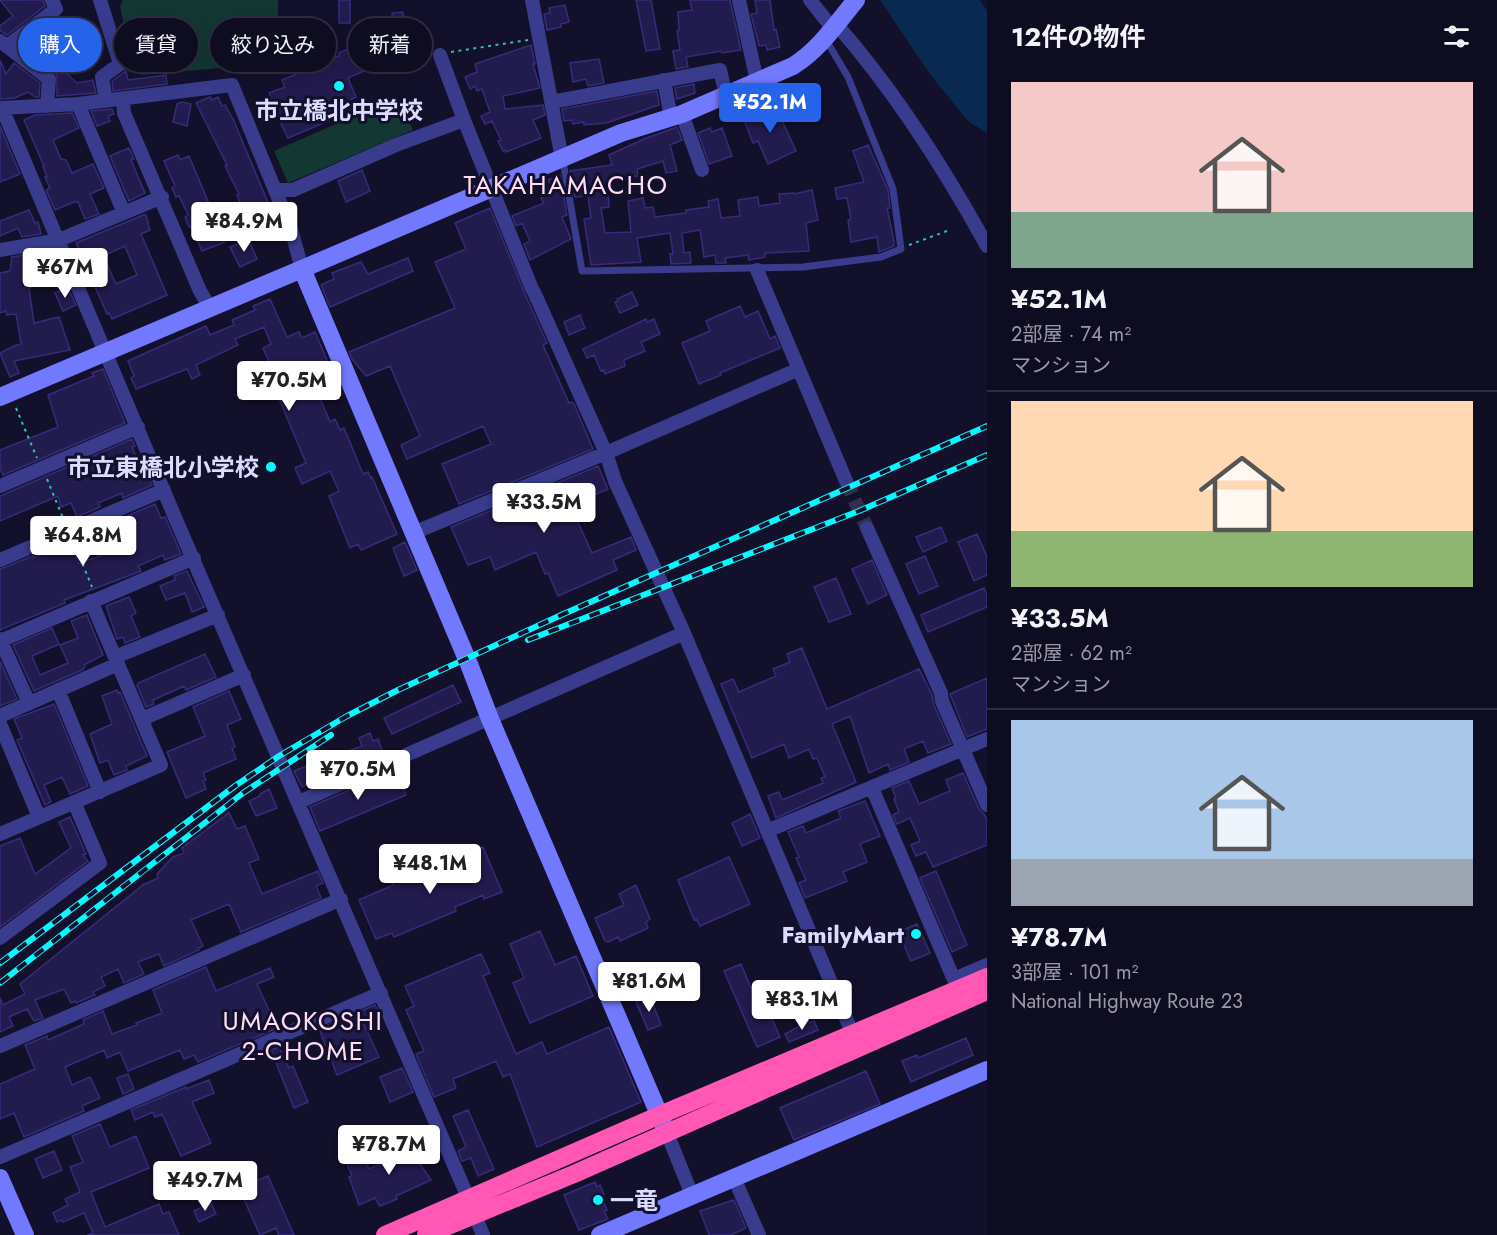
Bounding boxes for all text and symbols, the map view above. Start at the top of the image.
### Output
chip: 購入 [18,18,102,72]
chip: 賃貸 [114,18,198,72]
chip: 絞り込み [210,18,336,72]
chip: 新着 [348,18,432,72]
text: 12件の物件 [1011,18,1145,56]
icon: filters [1440,20,1473,53]
marker: 市立橋北中学校 [332,79,346,93]
pin: ¥52.1M [721,83,819,134]
text: ¥52.1M [733,88,807,117]
place label: 市立橋北中学校 [255,93,423,128]
icon: home [1188,121,1296,229]
district label: TAKAHAMACHO [463,166,669,204]
pin: ¥84.9M [195,202,293,253]
text: ¥84.9M [205,207,283,236]
pin: ¥67M [29,248,101,299]
text: ¥67M [37,253,93,282]
text: ¥52.1M [1011,280,1107,318]
text: 2部屋 · 74 m² [1011,320,1131,349]
text: マンション [1011,351,1111,380]
pin: ¥70.5M [240,361,338,412]
text: ¥70.5M [251,366,327,395]
icon: home [1188,440,1296,548]
place label: 市立東橋北小学校 [67,450,259,485]
marker: 市立東橋北小学校 [264,460,278,474]
pin: ¥33.5M [495,483,593,534]
text: ¥33.5M [506,488,582,517]
pin: ¥64.8M [34,516,132,567]
text: ¥64.8M [44,521,122,550]
text: ¥33.5M [1011,599,1109,637]
text: 2部屋 · 62 m² [1011,639,1132,668]
text: マンション [1011,670,1111,699]
pin: ¥70.5M [309,750,407,801]
text: ¥70.5M [320,755,396,784]
icon: home [1188,759,1296,867]
pin: ¥48.1M [381,844,479,895]
text: ¥48.1M [393,849,467,878]
place label: FamilyMart [781,917,904,952]
text: ¥78.7M [1011,918,1107,956]
marker: FamilyMart [909,927,923,941]
text: 3部屋 · 101 m² [1011,958,1138,987]
pin: ¥81.6M [600,962,698,1013]
text: ¥81.6M [612,967,686,996]
pin: ¥83.1M [753,980,851,1031]
text: ¥83.1M [766,985,838,1014]
text: National Highway Route 23 [1011,987,1243,1016]
district label: UMAOKOSHI 2-CHOME [223,1002,383,1070]
pin: ¥78.7M [340,1125,438,1176]
text: ¥78.7M [352,1130,426,1159]
pin: ¥49.7M [156,1161,254,1212]
text: ¥49.7M [167,1166,243,1195]
place label: 一竜 [610,1183,658,1218]
marker: 一竜 [591,1193,605,1207]

